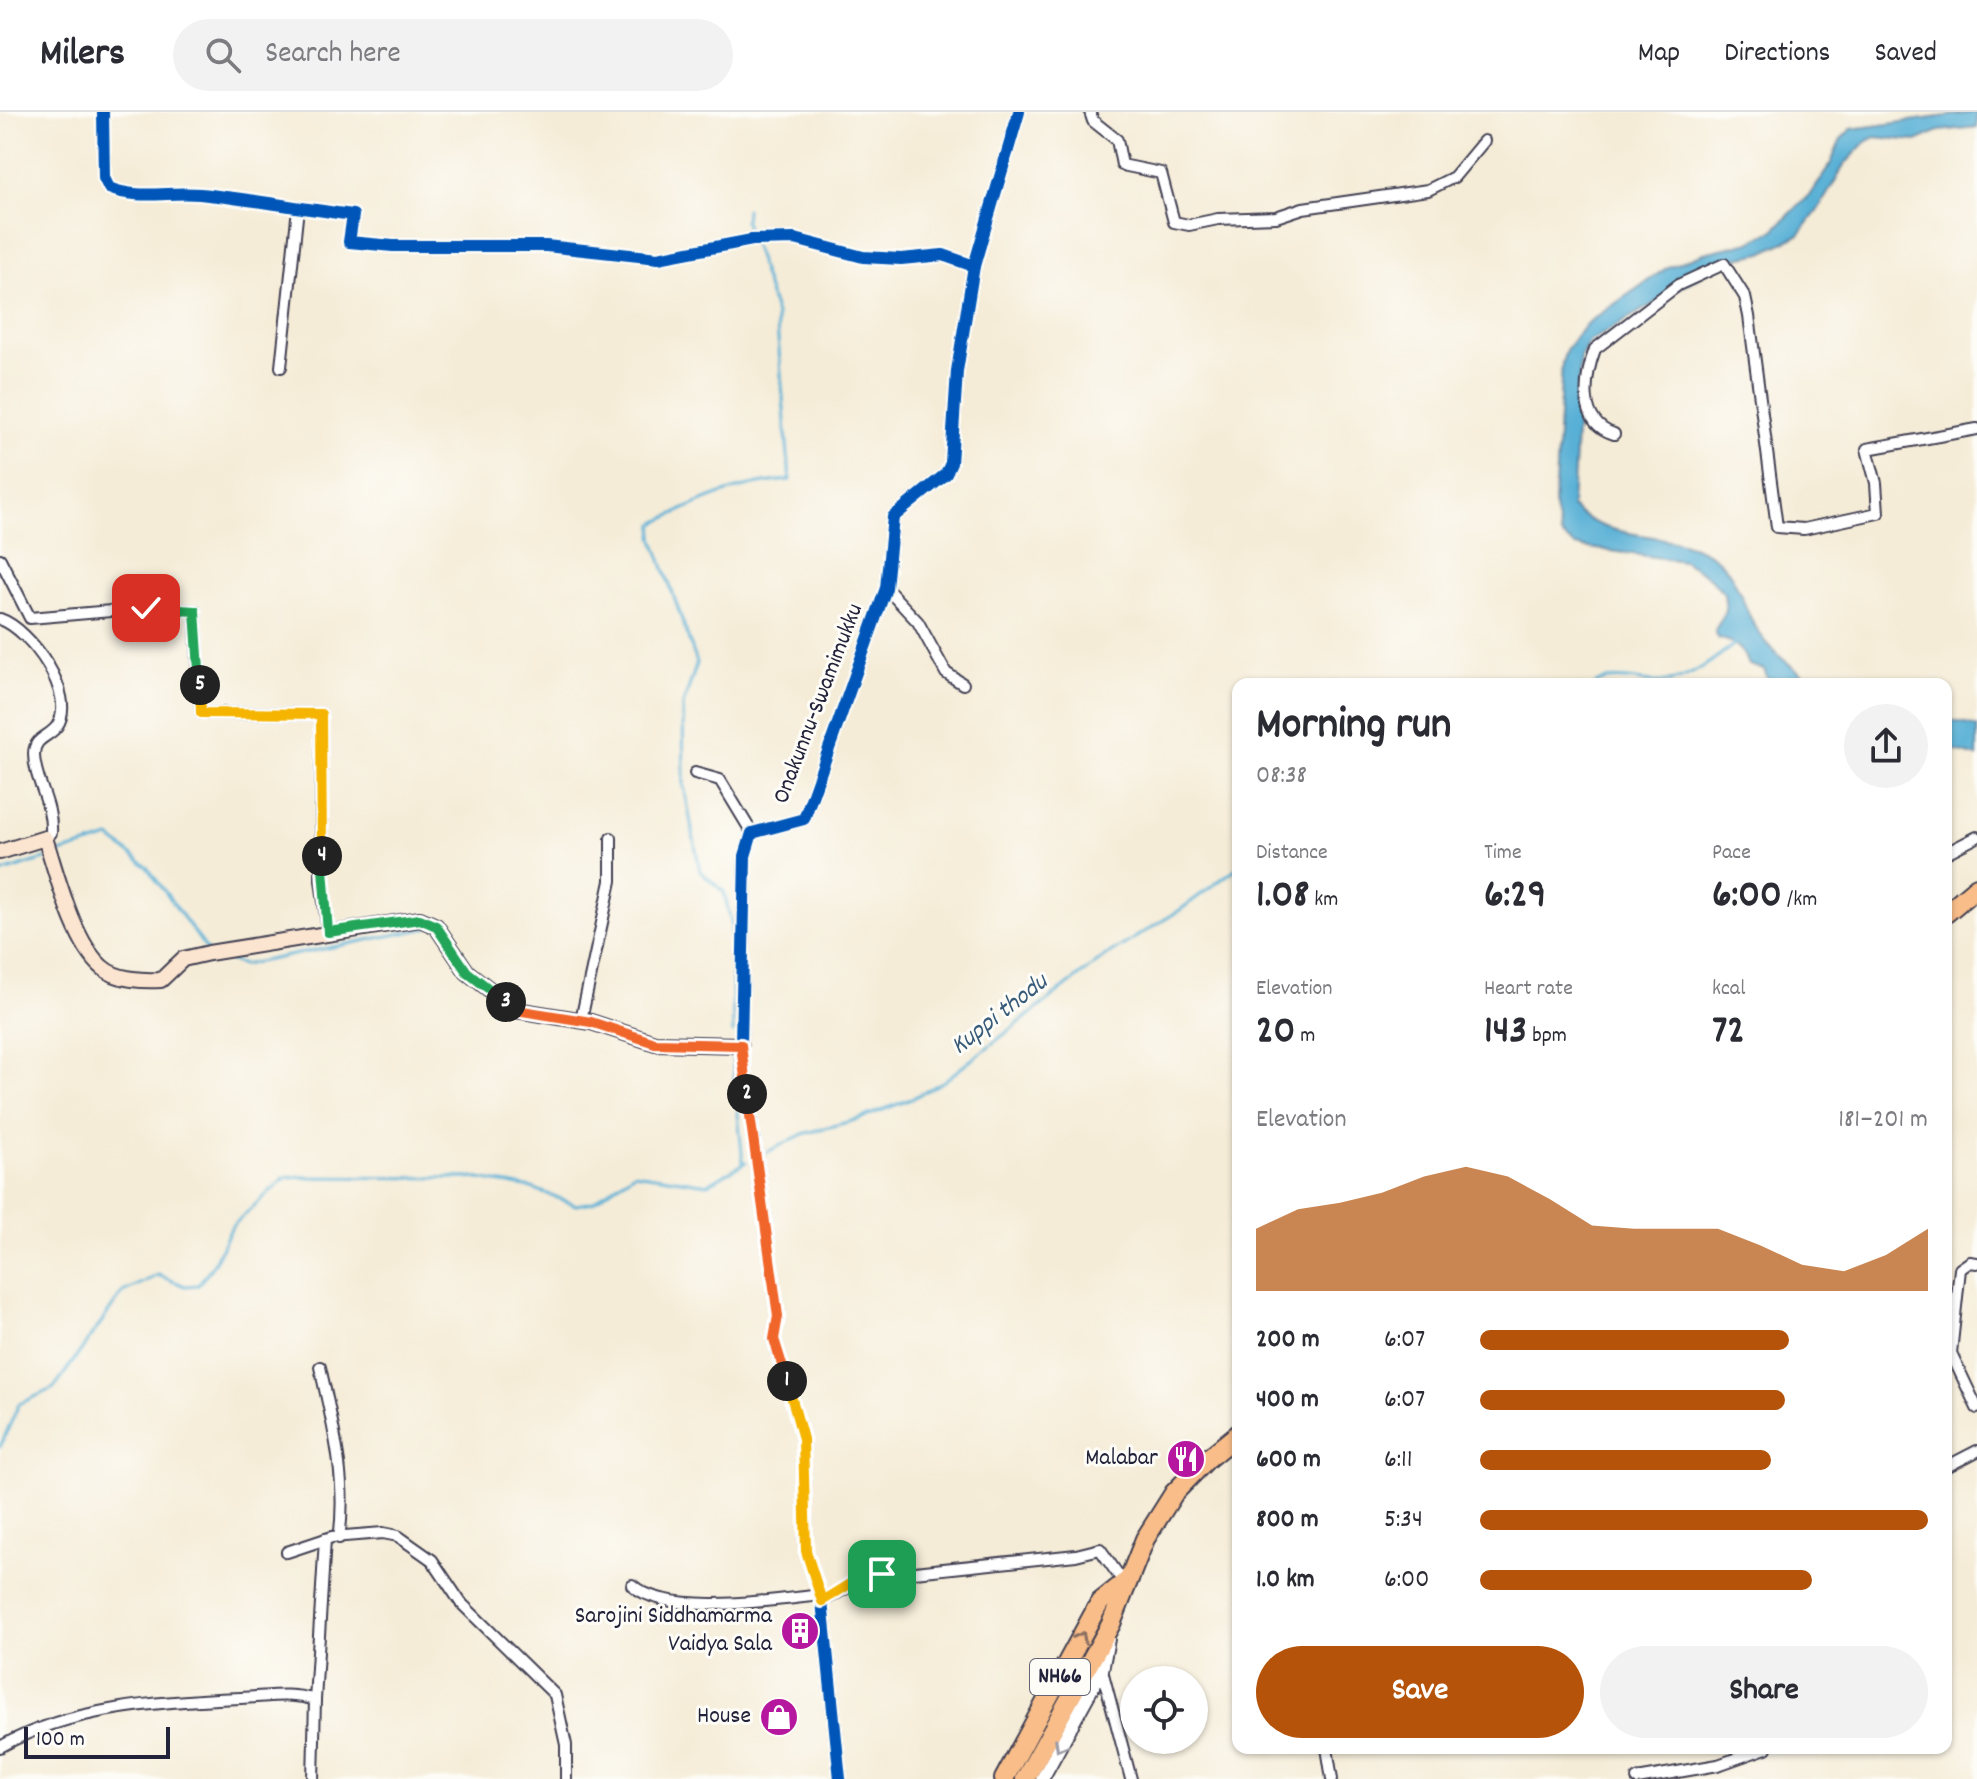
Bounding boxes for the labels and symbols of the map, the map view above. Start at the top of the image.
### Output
pin [112,574,180,642]
street label: Onakunnu-Swamimukku [765,599,873,809]
pin: 5 [180,665,220,705]
pin: 4 [302,836,342,876]
water label: Kuppi thodu [944,964,1058,1065]
pin: 3 [486,982,526,1022]
pin: 2 [727,1074,767,1114]
pin: 1 [767,1361,807,1401]
restaurant icon: Malabar [1165,1438,1207,1480]
place label: Malabar [1085,1442,1158,1476]
pin [848,1540,916,1608]
place label: Sarojini Siddhamarma Vaidya Sala [575,1600,773,1662]
building icon: Sarojini Siddhamarma Vaidya Sala [779,1610,821,1652]
one-way arrow [1072,1630,1087,1645]
road number: NH66 [1030,1659,1090,1695]
shop icon: House [758,1696,800,1738]
place label: House [697,1700,751,1734]
scale bar [24,1723,170,1759]
one-way arrow [1054,1738,1070,1752]

